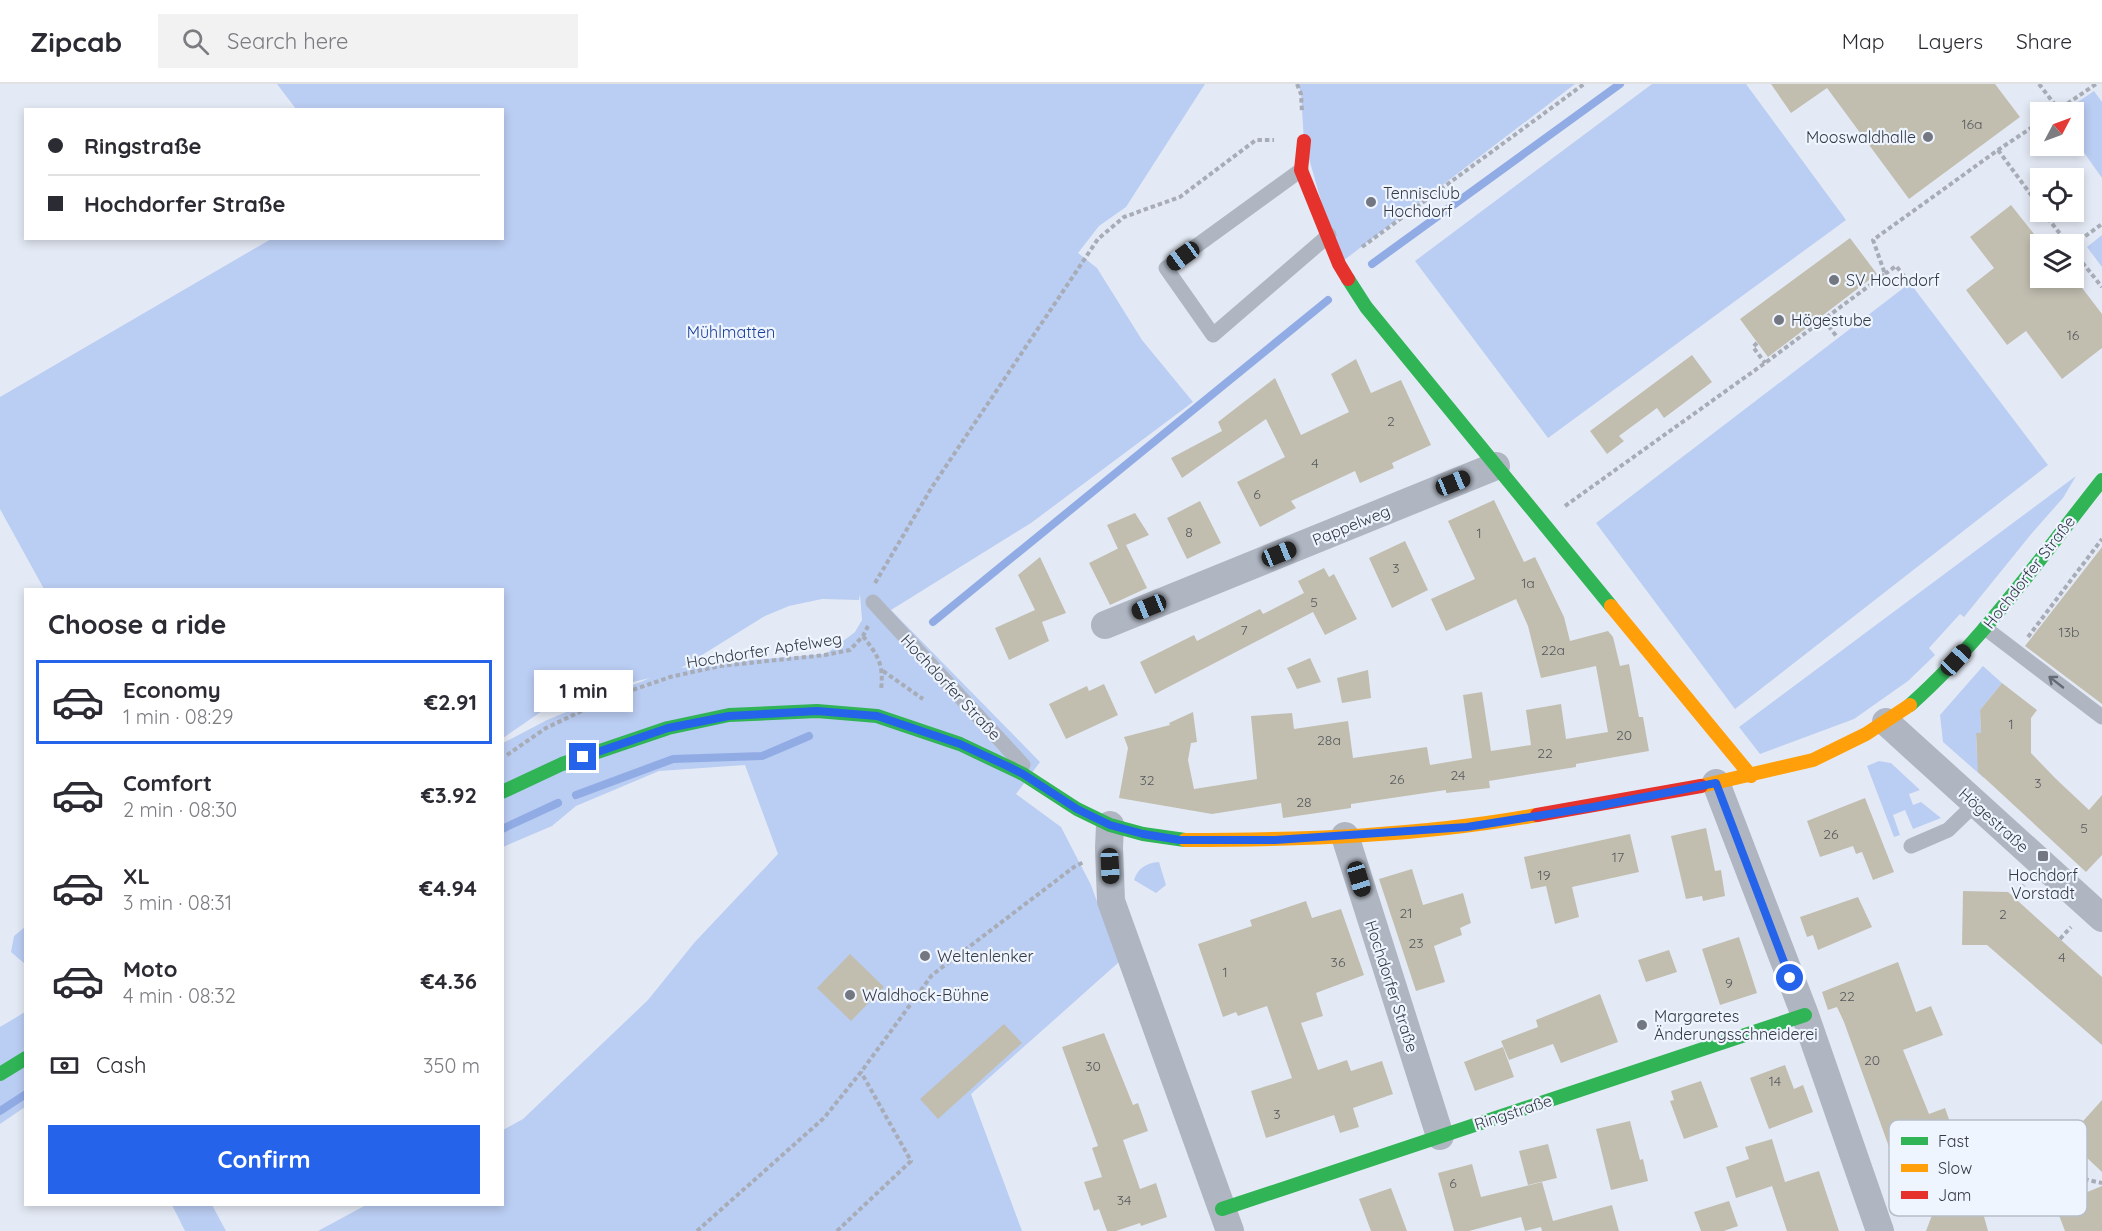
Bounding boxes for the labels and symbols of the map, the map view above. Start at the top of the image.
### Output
north arrow [2030,102,2084,156]
house number: 16a [1961,115,1983,133]
place label: Mooswaldhalle [1806,127,1916,147]
marker: Mooswaldhalle [1921,130,1935,144]
place label: Tennisclub Hochdorf [1383,183,1460,221]
marker: Tennisclub Hochdorf [1364,195,1378,209]
car [1163,238,1203,274]
place label: SV Hochdorf [1846,270,1940,290]
marker: SV Hochdorf [1827,273,1841,287]
place label: Högestube [1791,310,1872,330]
marker: Högestube [1772,313,1786,327]
park label: Mühlmatten [687,322,775,342]
house number: 16 [2067,326,2080,344]
house number: 2 [1387,412,1395,430]
house number: 4 [1311,454,1319,472]
car [1433,468,1473,498]
house number: 6 [1253,485,1261,503]
street label: Pappelweg [1309,500,1393,550]
street label: Hochdorfer Straße [1979,512,2079,632]
house number: 8 [1185,523,1193,541]
house number: 1 [1476,524,1482,542]
car [1259,539,1299,569]
house number: 3 [1392,559,1400,577]
house number: 1a [1521,574,1535,592]
car [1129,592,1169,622]
house number: 5 [1310,593,1318,611]
house number: 7 [1240,621,1248,639]
house number: 13b [2059,623,2080,641]
street label: Hochdorfer Apfelweg [685,628,843,672]
street label: Hochdorfer Straße [897,630,1005,744]
house number: 22a [1541,641,1565,659]
car [1937,641,1975,679]
callout: 1 min [534,670,632,712]
one-way arrow [2048,675,2064,688]
house number: 1 [2008,715,2014,733]
house number: 20 [1616,726,1632,744]
house number: 28a [1317,731,1341,749]
route end [569,743,596,770]
house number: 22 [1537,744,1553,762]
house number: 24 [1451,766,1465,784]
house number: 26 [1389,770,1405,788]
house number: 32 [1139,771,1155,789]
house number: 3 [2034,774,2042,792]
street label: Högestraße [1955,783,2033,857]
house number: 28 [1296,793,1312,811]
house number: 5 [2080,819,2088,837]
house number: 26 [1823,825,1839,843]
car [1100,848,1120,884]
house number: 17 [1612,848,1624,866]
marker: Hochdorf Vorstadt [2036,849,2050,863]
car [1345,859,1373,899]
place label: Hochdorf Vorstadt [2008,865,2078,903]
house number: 19 [1538,866,1551,884]
house number: 21 [1400,904,1412,922]
house number: 2 [1999,905,2007,923]
street label: Hochdorfer Straße [1361,917,1423,1055]
house number: 23 [1408,934,1424,952]
place label: Weltenlenker [937,946,1034,966]
house number: 4 [2058,948,2066,966]
marker: Weltenlenker [918,949,932,963]
house number: 36 [1331,953,1346,971]
house number: 1 [1222,963,1228,981]
route start [1776,964,1803,991]
house number: 9 [1725,974,1733,992]
place label: Waldhock-Bühne [862,985,989,1005]
house number: 22 [1839,987,1855,1005]
marker: Waldhock-Bühne [843,988,857,1002]
place label: Margaretes Änderungsschneiderei [1654,1006,1818,1044]
marker: Margaretes Änderungsschneiderei [1635,1018,1649,1032]
house number: 20 [1864,1051,1880,1069]
house number: 30 [1085,1057,1101,1075]
house number: 14 [1769,1072,1781,1090]
street label: Ringstraße [1472,1090,1554,1134]
house number: 3 [1273,1105,1281,1123]
legend [1889,1120,2087,1216]
text: Fast [1938,1131,1969,1151]
text: Slow [1938,1158,1972,1178]
house number: 6 [1449,1174,1457,1192]
text: Jam [1938,1185,1971,1205]
house number: 34 [1117,1191,1131,1209]

